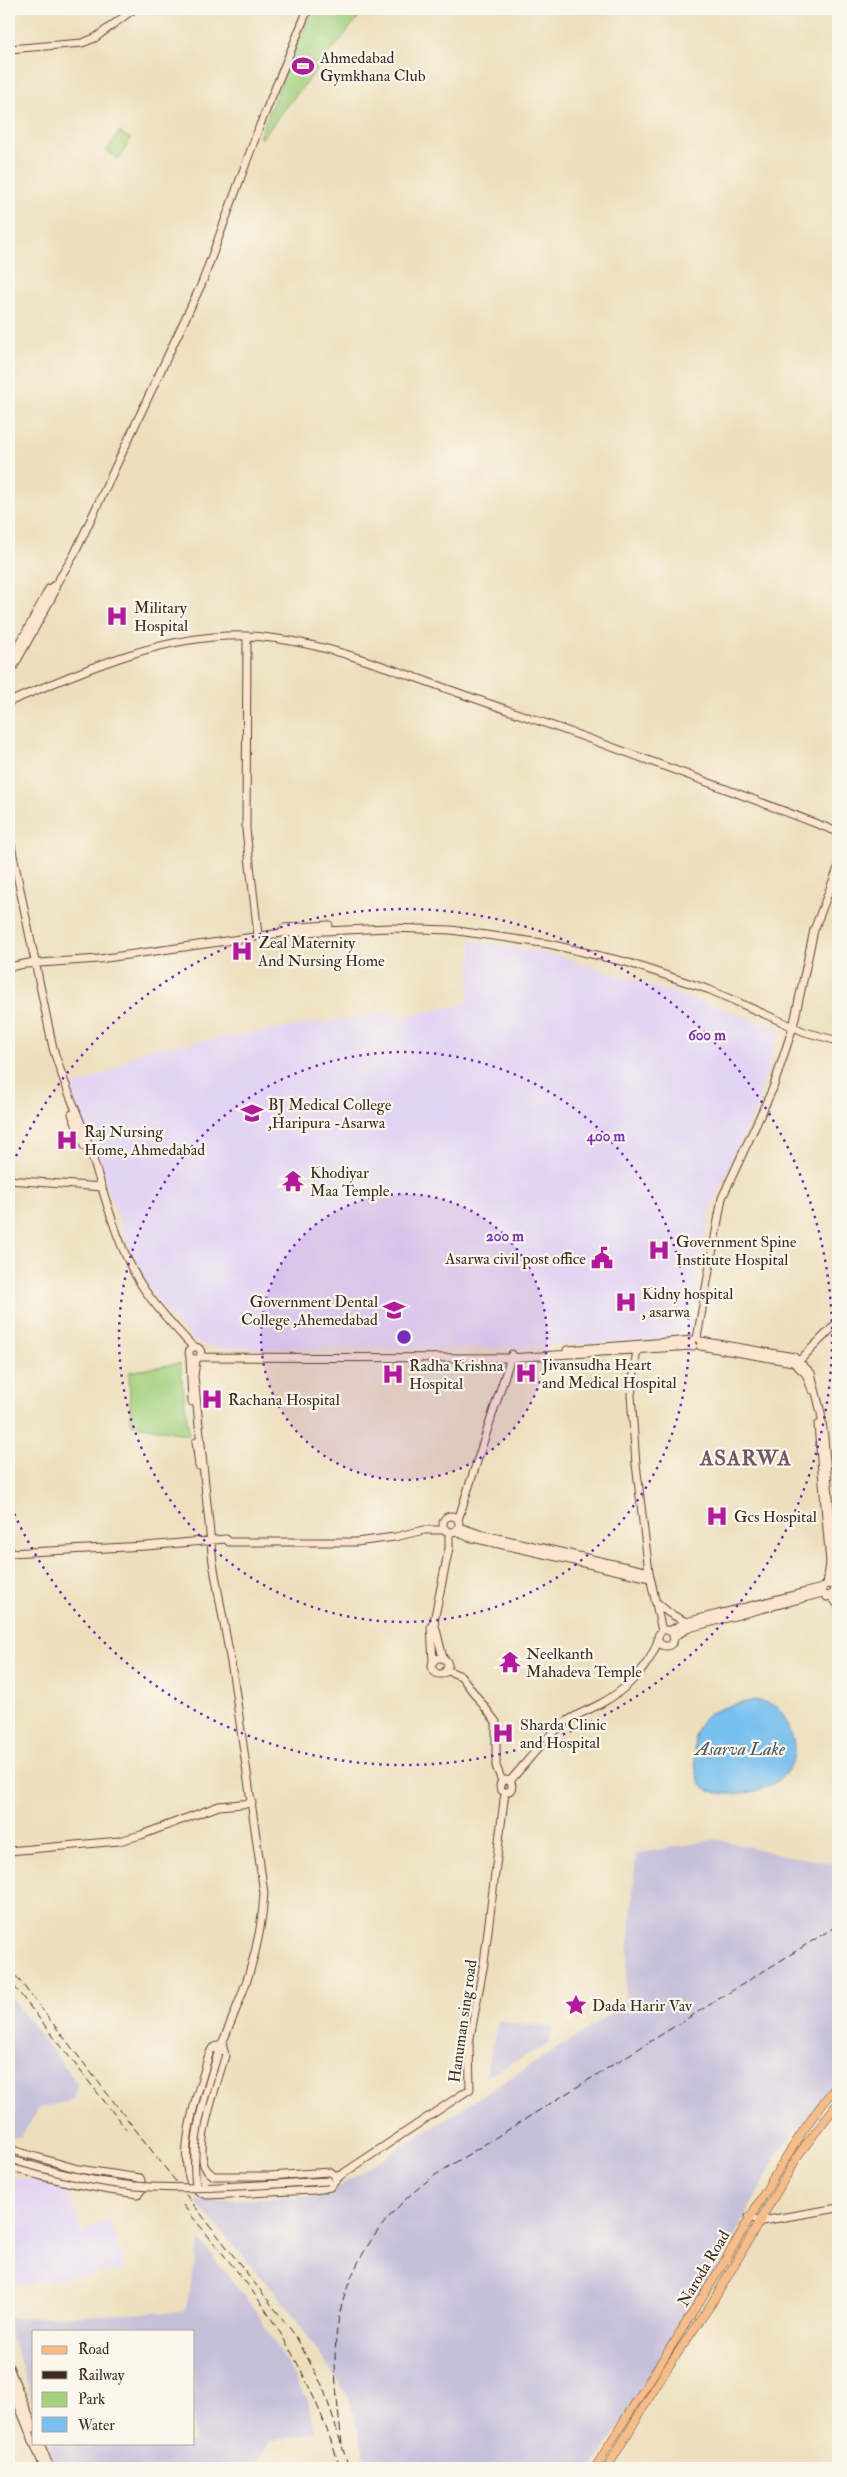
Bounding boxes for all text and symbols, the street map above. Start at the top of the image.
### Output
place label: Ahmedabad Gymkhana Club [319,48,426,86]
sports icon: Ahmedabad Gymkhana Club [290,53,316,79]
place label: Military Hospital [134,598,188,637]
hospital icon: Military Hospital [104,603,130,629]
place label: Zeal Maternity And Nursing Home [257,933,385,971]
hospital icon: Zeal Maternity And Nursing Home [229,938,255,964]
text: 600 m [688,1026,726,1045]
place label: BJ Medical College ,Haripura -Asarwa [267,1095,392,1134]
school or university icon: BJ Medical College ,Haripura -Asarwa [239,1100,265,1126]
place label: Raj Nursing Home, Ahmedabad [84,1122,205,1160]
hospital icon: Raj Nursing Home, Ahmedabad [54,1127,80,1153]
text: 400 m [586,1127,625,1146]
place label: Khodiyar Maa Temple [310,1163,390,1202]
temple icon: Khodiyar Maa Temple [280,1168,306,1194]
text: 200 m [486,1227,524,1246]
place label: Government Spine Institute Hospital [676,1232,797,1271]
hospital icon: Government Spine Institute Hospital [646,1237,672,1263]
public building icon: Asarwa civil post office [589,1245,615,1271]
place label: Asarwa civil post office [444,1249,586,1270]
place label: Kidny hospital , asarwa [641,1284,733,1322]
hospital icon: Kidny hospital , asarwa [613,1289,639,1315]
place label: Government Dental College ,Ahemedabad [241,1292,378,1330]
school or university icon: Government Dental College ,Ahemedabad [381,1297,407,1323]
centre of rings [395,1328,413,1346]
place label: Jivansudha Heart and Medical Hospital [541,1355,677,1394]
place label: Radha Krishna Hospital [409,1356,504,1395]
hospital icon: Jivansudha Heart and Medical Hospital [513,1360,539,1386]
hospital icon: Radha Krishna Hospital [380,1361,406,1387]
hospital icon: Rachana Hospital [199,1386,225,1412]
place label: Rachana Hospital [228,1390,340,1411]
district label: ASARWA [699,1445,792,1472]
hospital icon: Gcs Hospital [704,1503,730,1529]
place label: Gcs Hospital [734,1507,817,1528]
place label: Neelkanth Mahadeva Temple [526,1644,642,1683]
temple icon: Neelkanth Mahadeva Temple [497,1649,523,1675]
place label: Sharda Clinic and Hospital [520,1715,607,1754]
hospital icon: Sharda Clinic and Hospital [490,1720,516,1746]
water label: Asarva Lake [693,1738,786,1761]
street label: Hanuman sing road [444,1958,482,2084]
place icon: Dada Harir Vav [563,1992,589,2018]
place label: Dada Harir Vav [592,1996,693,2016]
street label: Naroda Road [673,2227,734,2310]
legend [32,2330,195,2444]
text: Road [78,2340,110,2359]
text: Railway [78,2366,125,2385]
text: Park [78,2390,105,2409]
text: Water [77,2416,115,2435]

